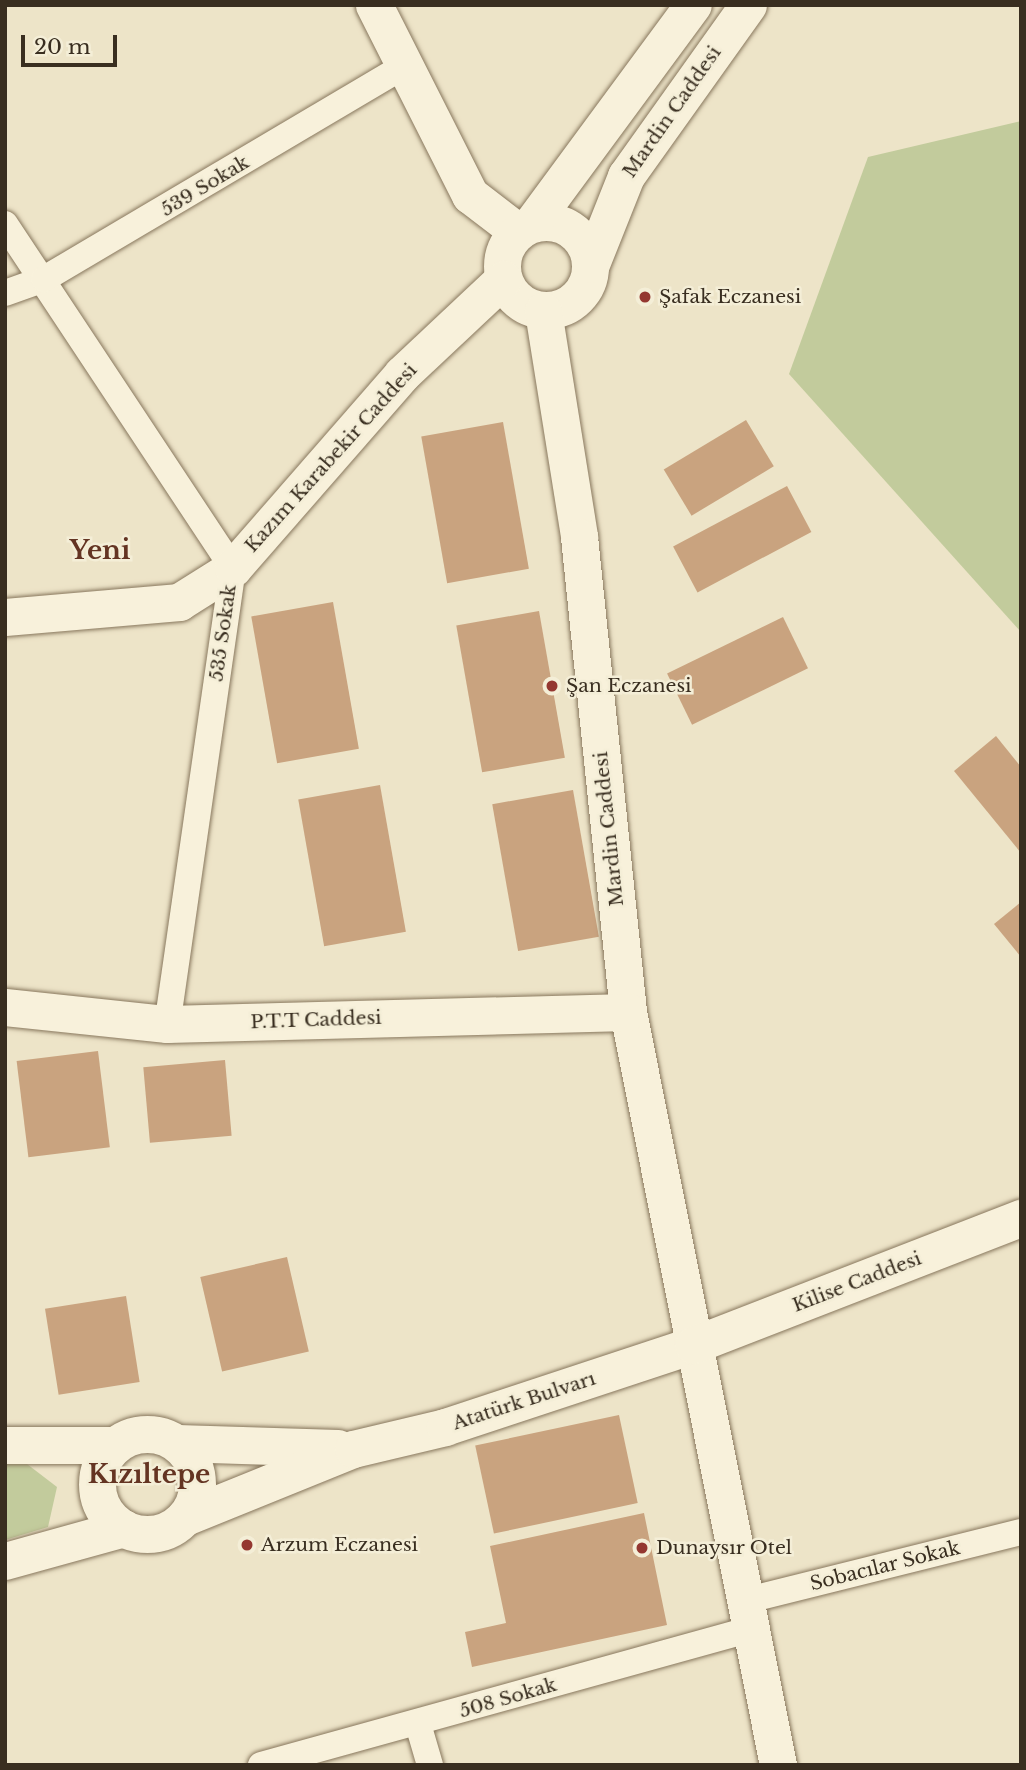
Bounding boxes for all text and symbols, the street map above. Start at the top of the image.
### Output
scale bar [24,21,121,65]
text: 20 m [34,34,91,60]
street label: Mardin Caddesi [618,42,726,182]
street label: 539 Sokak [157,151,253,221]
place label: Şafak Eczanesi [659,286,801,308]
marker: Şafak Eczanesi [637,289,653,305]
street label: Kazım Karabekir Caddesi [240,359,422,557]
district label: Yeni [70,535,130,567]
street label: 535 Sokak [205,583,241,683]
place label: Şan Eczanesi [566,675,691,697]
marker: Şan Eczanesi [544,678,560,694]
street label: Mardin Caddesi [590,751,628,907]
street label: P.T.T Caddesi [250,1006,382,1034]
street label: Kilise Caddesi [789,1247,925,1317]
street label: Atatürk Bulvarı [450,1367,598,1435]
district label: Kızıltepe [88,1459,210,1491]
place label: Arzum Eczanesi [261,1534,418,1556]
street label: Sobacılar Sokak [807,1536,963,1596]
marker: Arzum Eczanesi [239,1537,255,1553]
place label: Dunaysır Otel [656,1537,792,1559]
marker: Dunaysır Otel [634,1540,650,1556]
street label: 508 Sokak [457,1673,559,1723]

